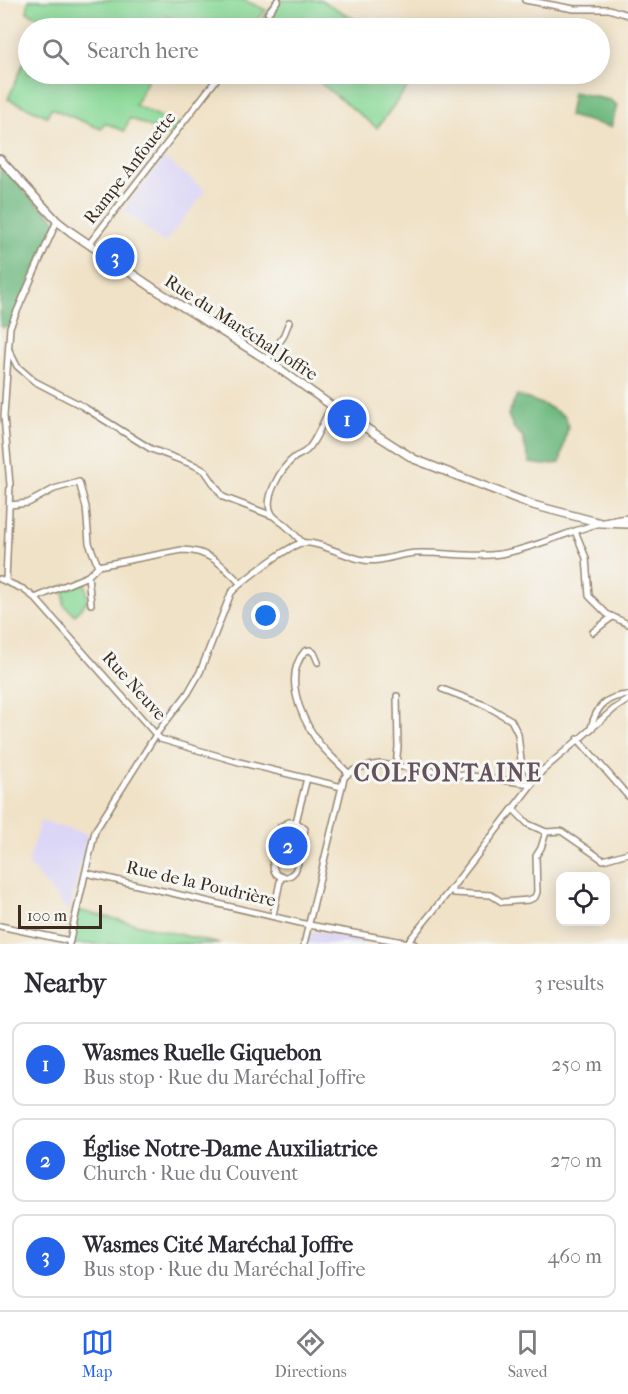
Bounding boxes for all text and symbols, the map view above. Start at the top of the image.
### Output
search box [18,18,610,84]
icon: search [39,35,72,68]
text: Search here [87,38,199,64]
street label: Rampe Anfouette [80,108,180,228]
pin: 3 [96,234,134,280]
street label: Rue du Maréchal Joffre [160,271,322,385]
pin: 1 [328,396,366,442]
your location [251,601,280,630]
street label: Rue Neuve [98,647,170,725]
district label: COLFONTAINE [354,759,542,787]
pin: 2 [268,824,308,868]
street label: Rue de la Poudrière [124,857,278,911]
map controls [556,872,610,926]
button: locate [556,872,610,926]
scale bar [18,902,102,930]
text: 100 m [27,906,67,925]
text: Nearby [24,968,106,999]
text: 3 results [535,972,604,995]
text: Wasmes Ruelle Giquebon [83,1040,322,1066]
text: 1 [42,1053,49,1076]
text: 250 m [551,1053,602,1076]
text: Bus stop · Rue du Maréchal Joffre [83,1066,365,1089]
text: Église Notre-Dame Auxiliatrice [83,1136,378,1162]
text: 2 [40,1149,51,1172]
text: 270 m [550,1149,602,1172]
text: Church · Rue du Couvent [83,1162,299,1185]
text: Wasmes Cité Maréchal Joffre [83,1232,353,1258]
text: 3 [41,1245,50,1268]
text: 460 m [547,1245,602,1268]
text: Bus stop · Rue du Maréchal Joffre [83,1258,365,1281]
tab: Map [81,1326,114,1381]
tab: Directions [275,1326,347,1381]
tab: Saved [508,1326,547,1381]

